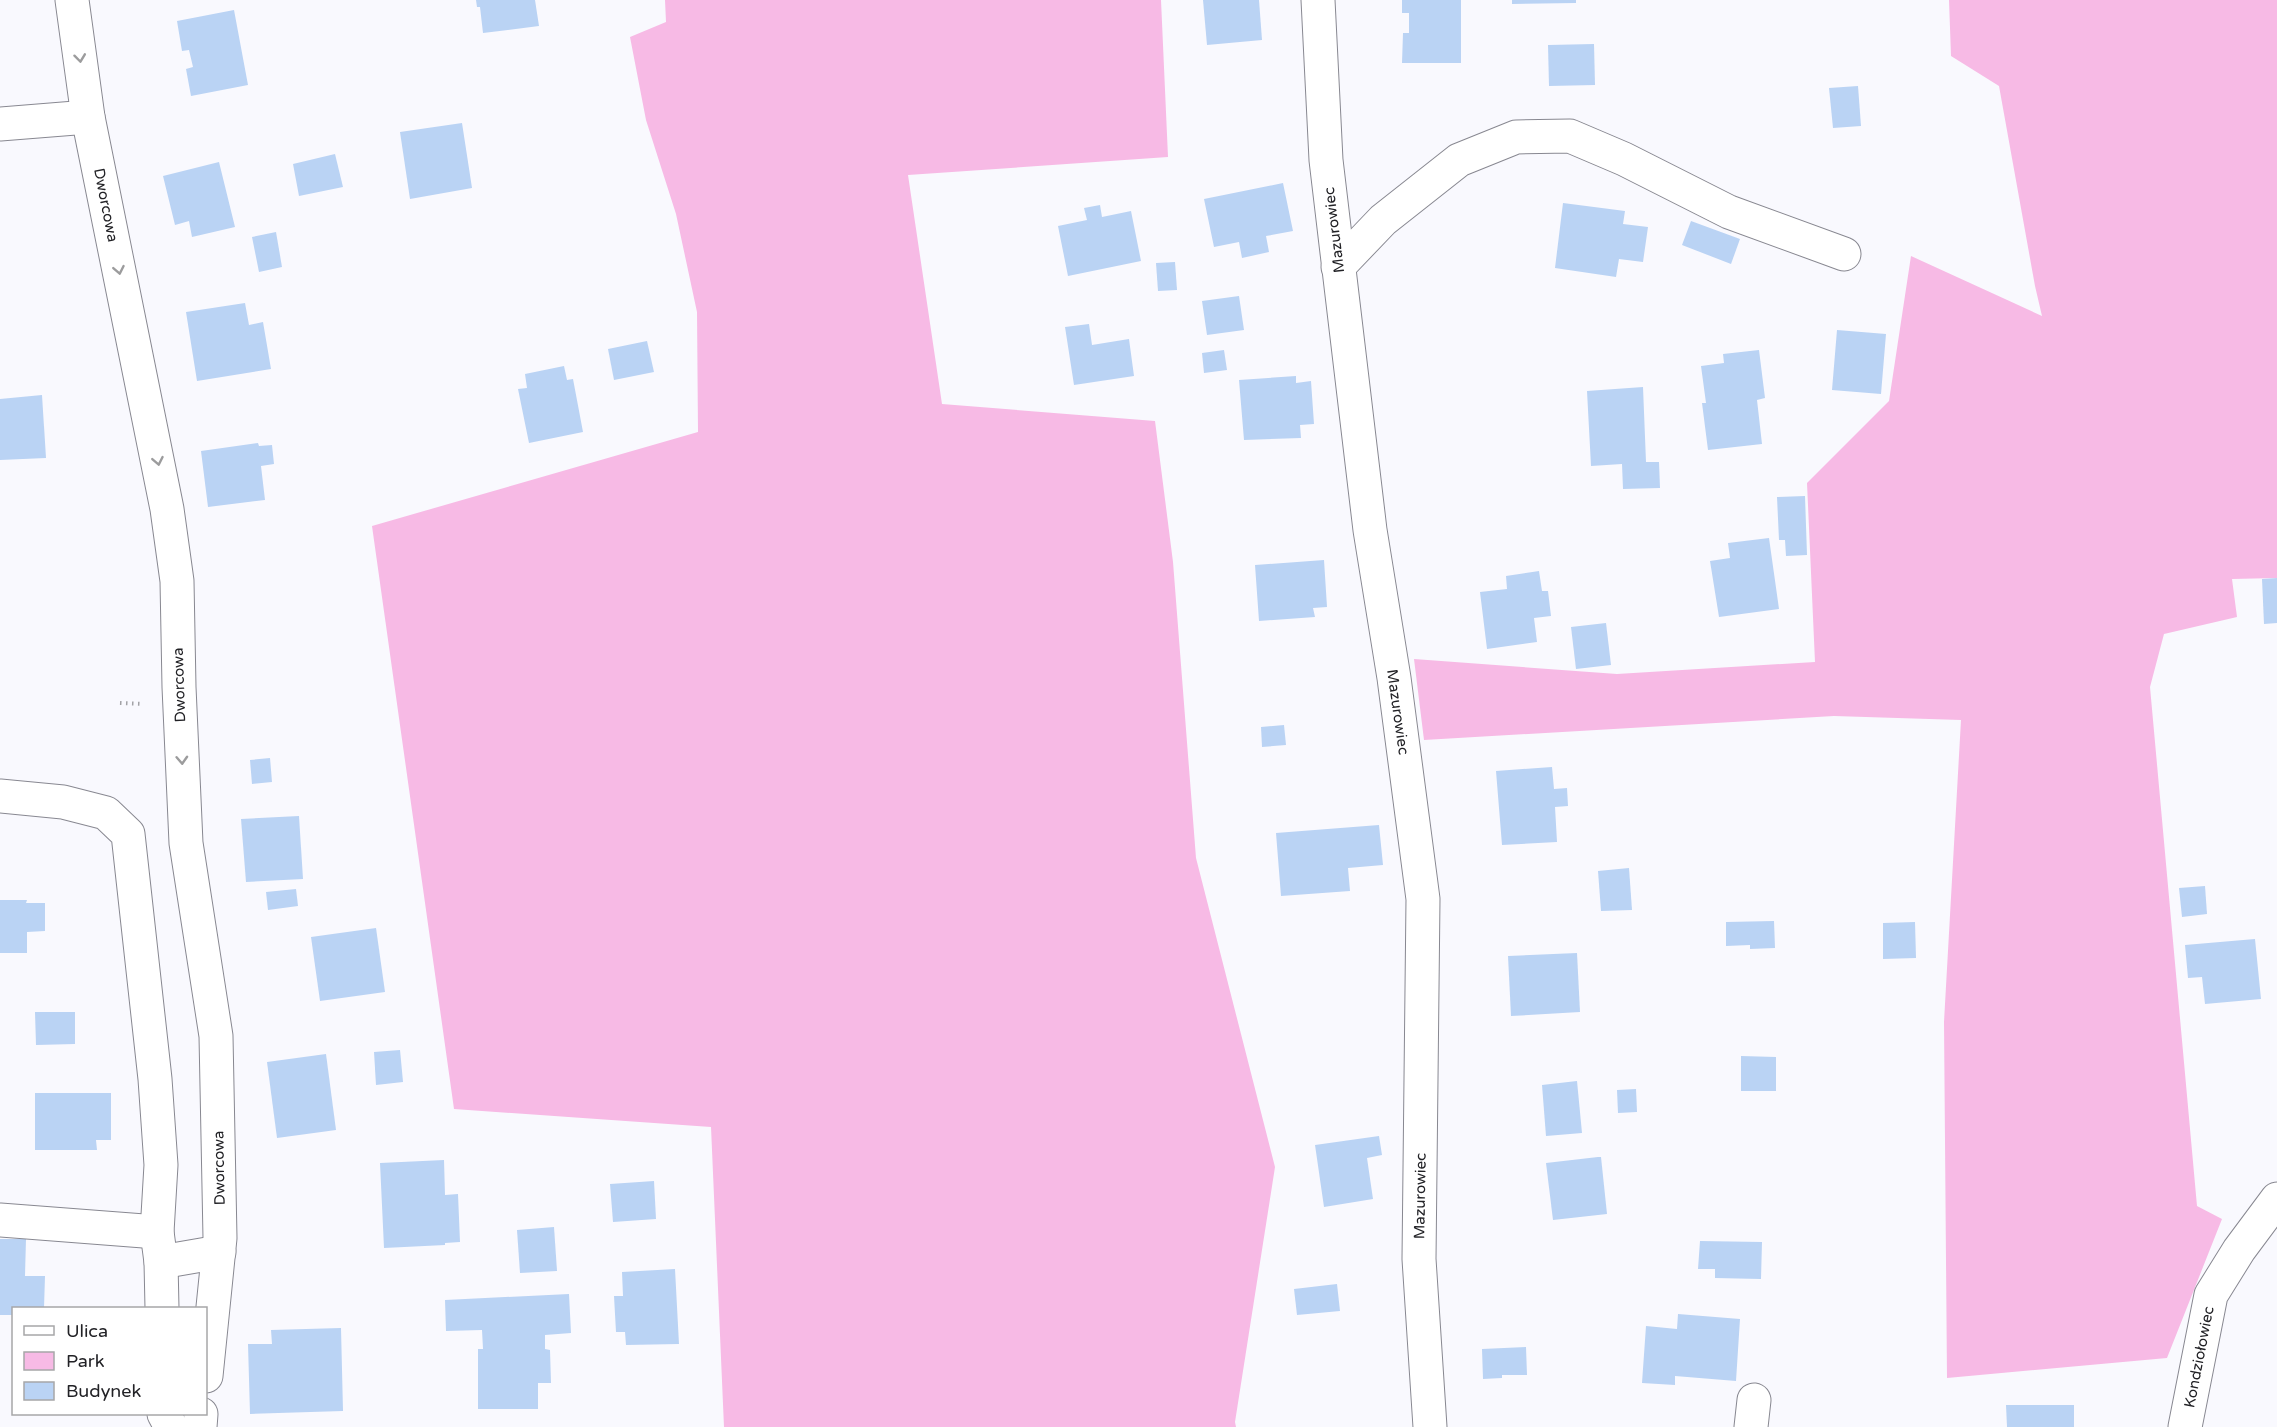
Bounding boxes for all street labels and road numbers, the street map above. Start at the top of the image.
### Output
street label: Dworcowa [90,167,122,243]
street label: Mazurowiec [1320,186,1348,274]
street label: Dworcowa [169,647,189,723]
street label: Mazurowiec [1383,668,1413,756]
street label: Dworcowa [209,1130,229,1206]
street label: Mazurowiec [1410,1153,1430,1239]
street label: Kondziołowiec [2180,1305,2218,1409]

